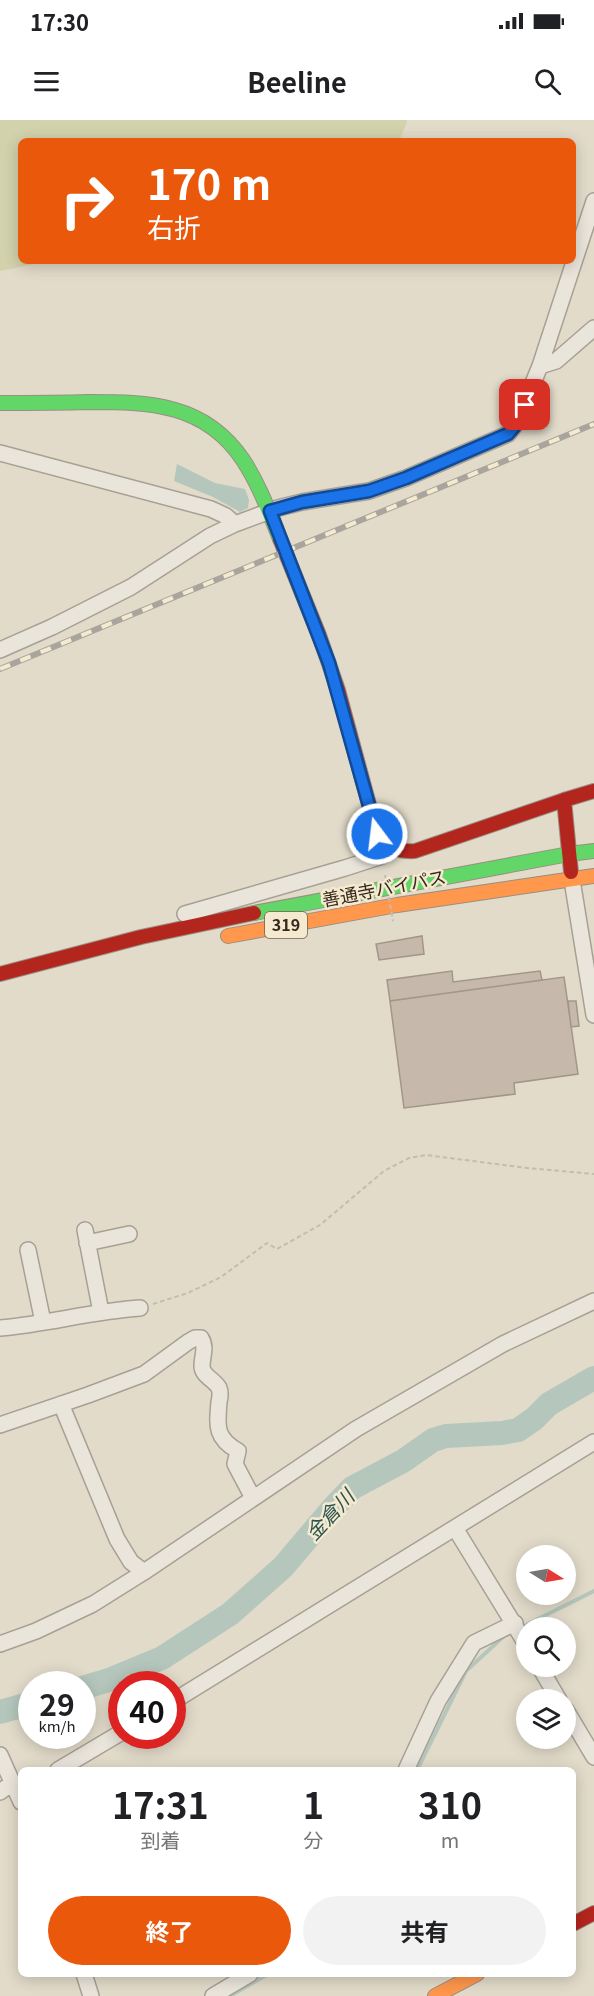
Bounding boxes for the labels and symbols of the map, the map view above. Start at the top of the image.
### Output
pin [499,379,550,430]
position arrow [345,802,409,866]
street label: 善通寺バイパス [319,862,448,912]
road number: 319 [265,912,307,938]
water label: 金倉川 [298,1481,361,1546]
north arrow [516,1545,576,1605]
speed limit sign: 40 [108,1671,186,1749]

